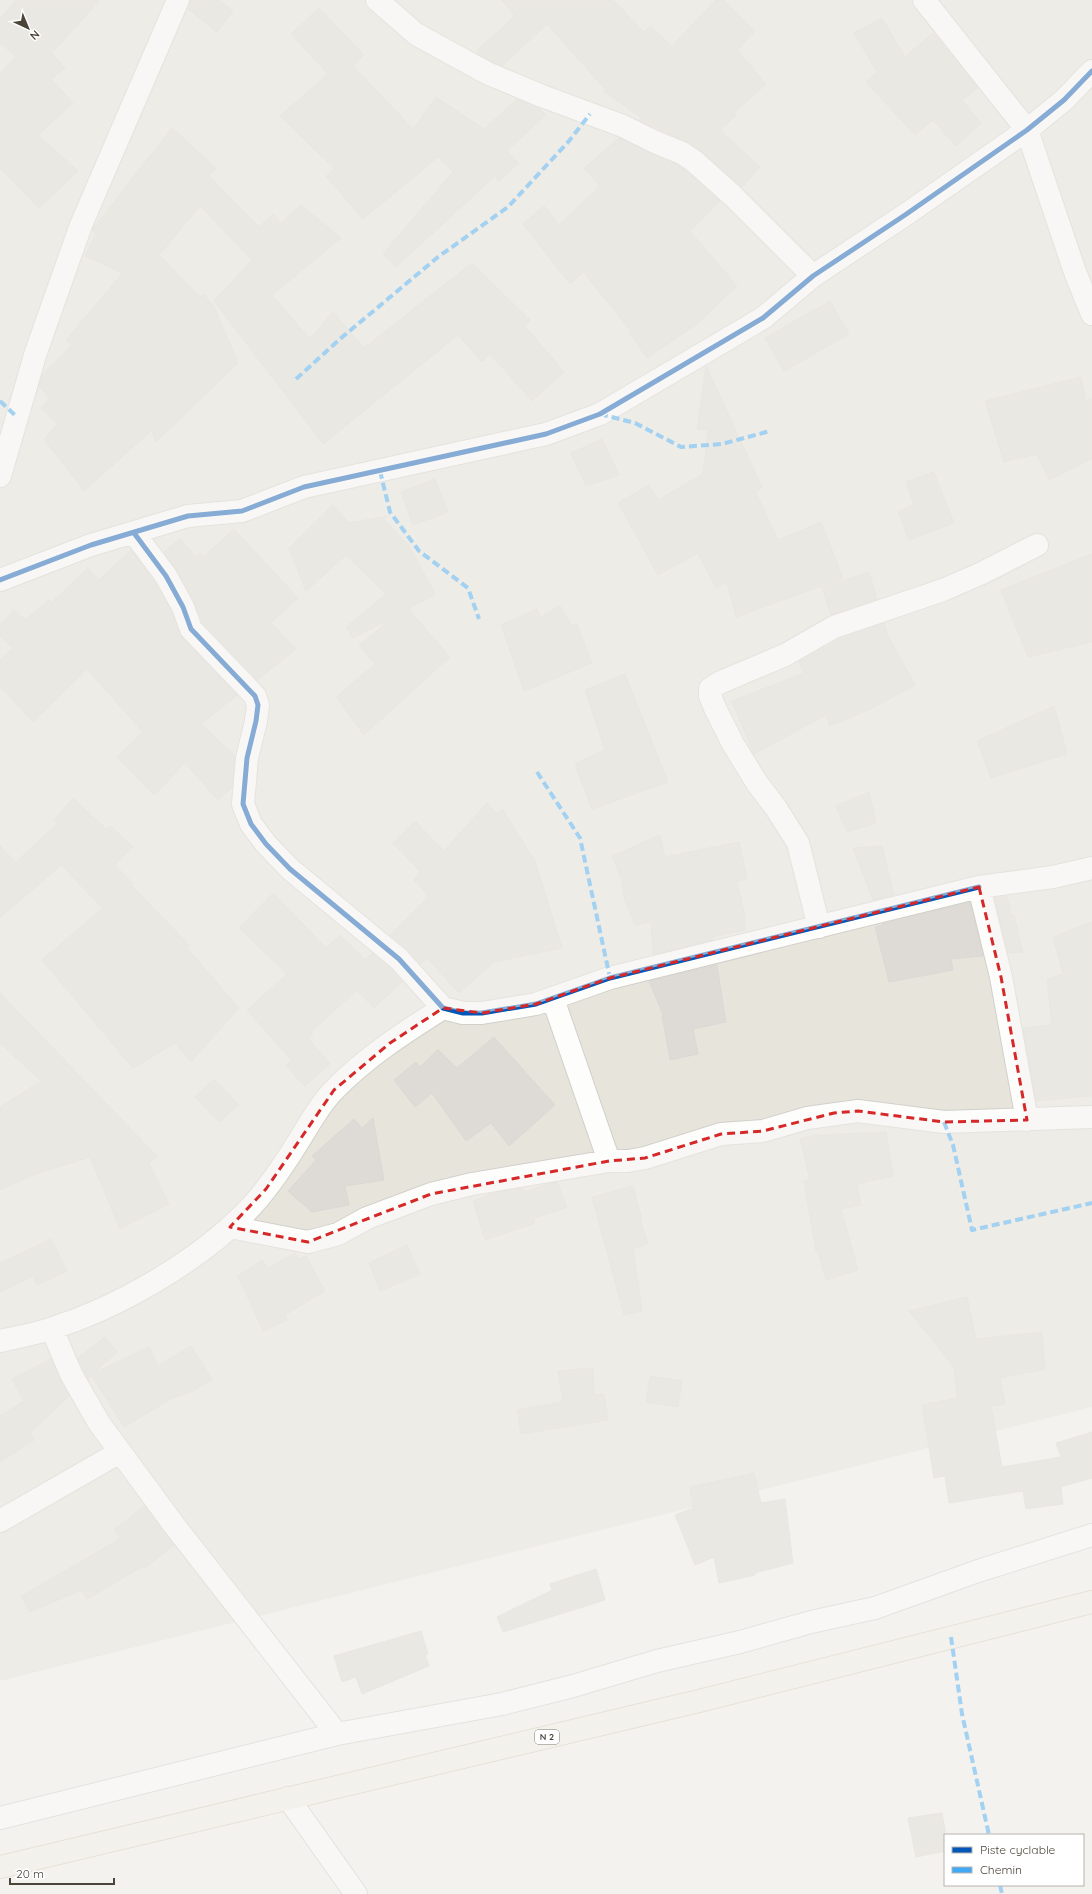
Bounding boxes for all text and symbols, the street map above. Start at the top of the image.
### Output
north arrow [8,8,48,48]
text: N [27,27,43,43]
road number: N 2 [535,1730,559,1744]
legend [944,1834,1084,1886]
text: Piste cyclable [980,1842,1056,1857]
scale bar [10,1860,114,1886]
text: Chemin [980,1862,1022,1877]
text: 20 m [16,1866,44,1881]

